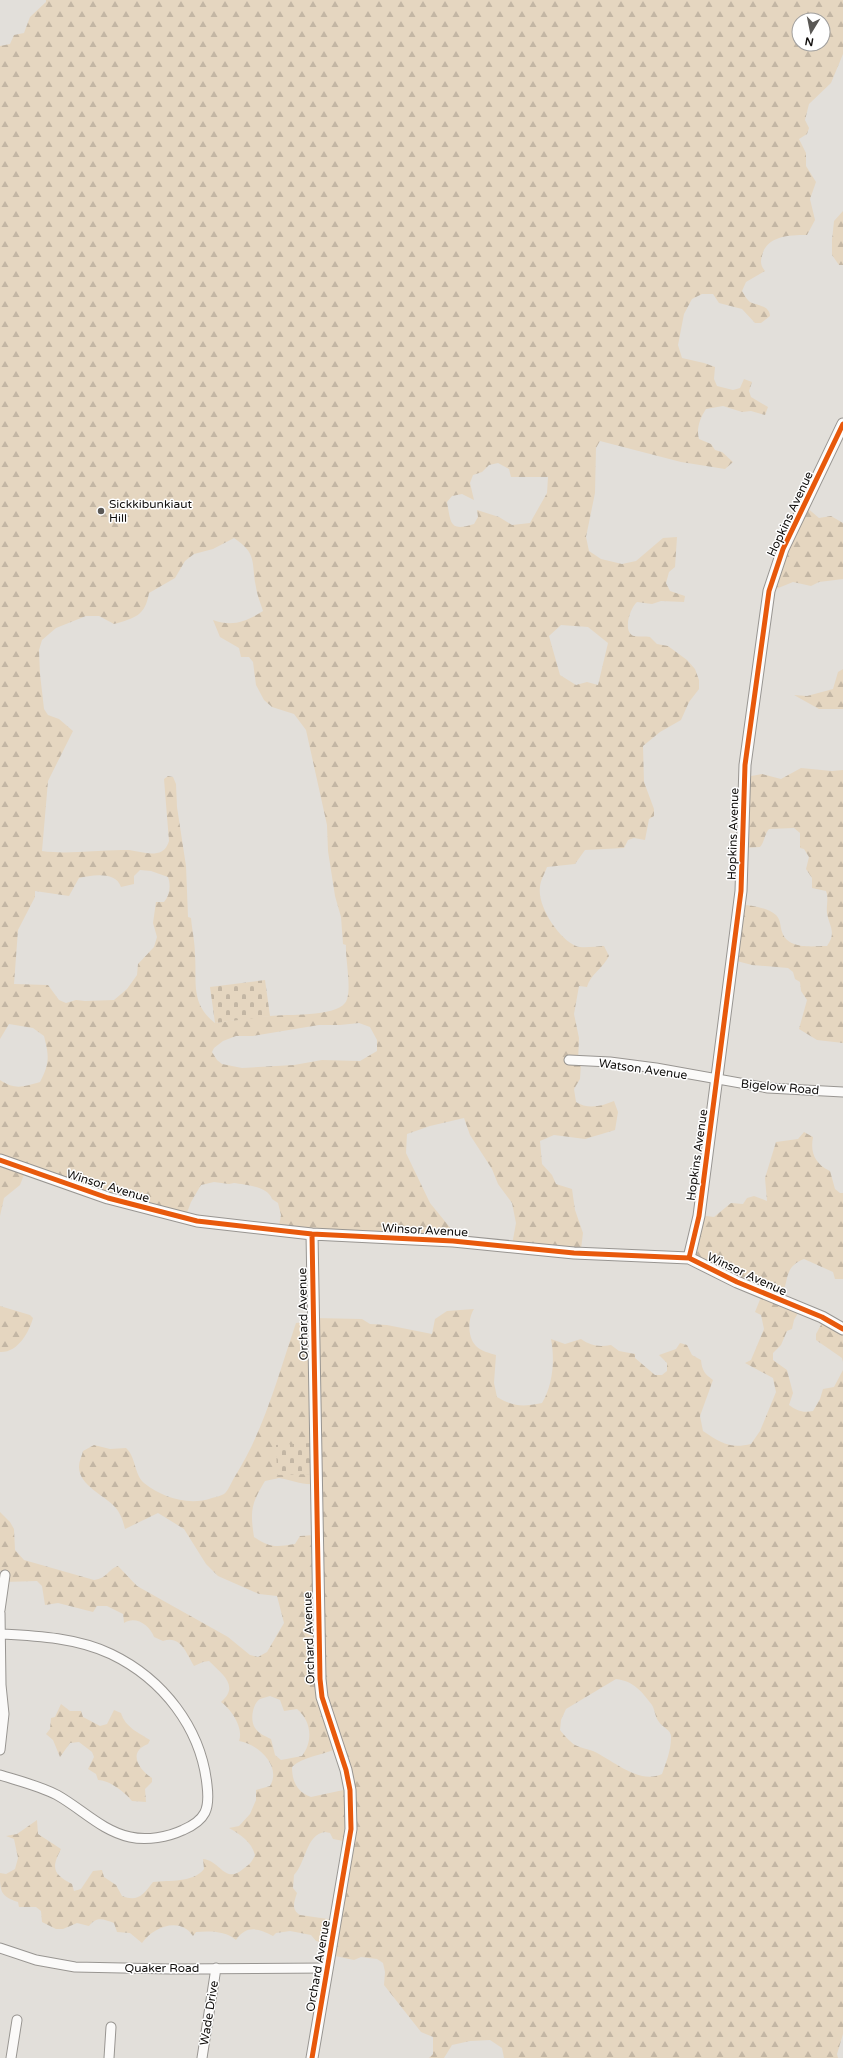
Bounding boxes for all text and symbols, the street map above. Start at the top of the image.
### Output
north arrow [791,12,831,52]
text: N [804,34,815,49]
street label: Hopkins Avenue [764,469,816,559]
place label: Sickkibunkiaut Hill [109,497,192,525]
marker: Sickkibunkiaut Hill [96,506,106,516]
street label: Hopkins Avenue [724,787,742,880]
street label: Watson Avenue [598,1056,688,1082]
street label: Bigelow Road [740,1077,820,1097]
street label: Hopkins Avenue [684,1108,710,1202]
street label: Winsor Avenue [65,1167,151,1205]
street label: Winsor Avenue [382,1221,469,1239]
street label: Winsor Avenue [705,1249,789,1299]
street label: Orchard Avenue [295,1267,311,1360]
street label: Orchard Avenue [300,1591,318,1684]
street label: Orchard Avenue [303,1919,333,2013]
street label: Quaker Road [125,1961,199,1975]
street label: Wade Drive [197,1979,221,2046]

